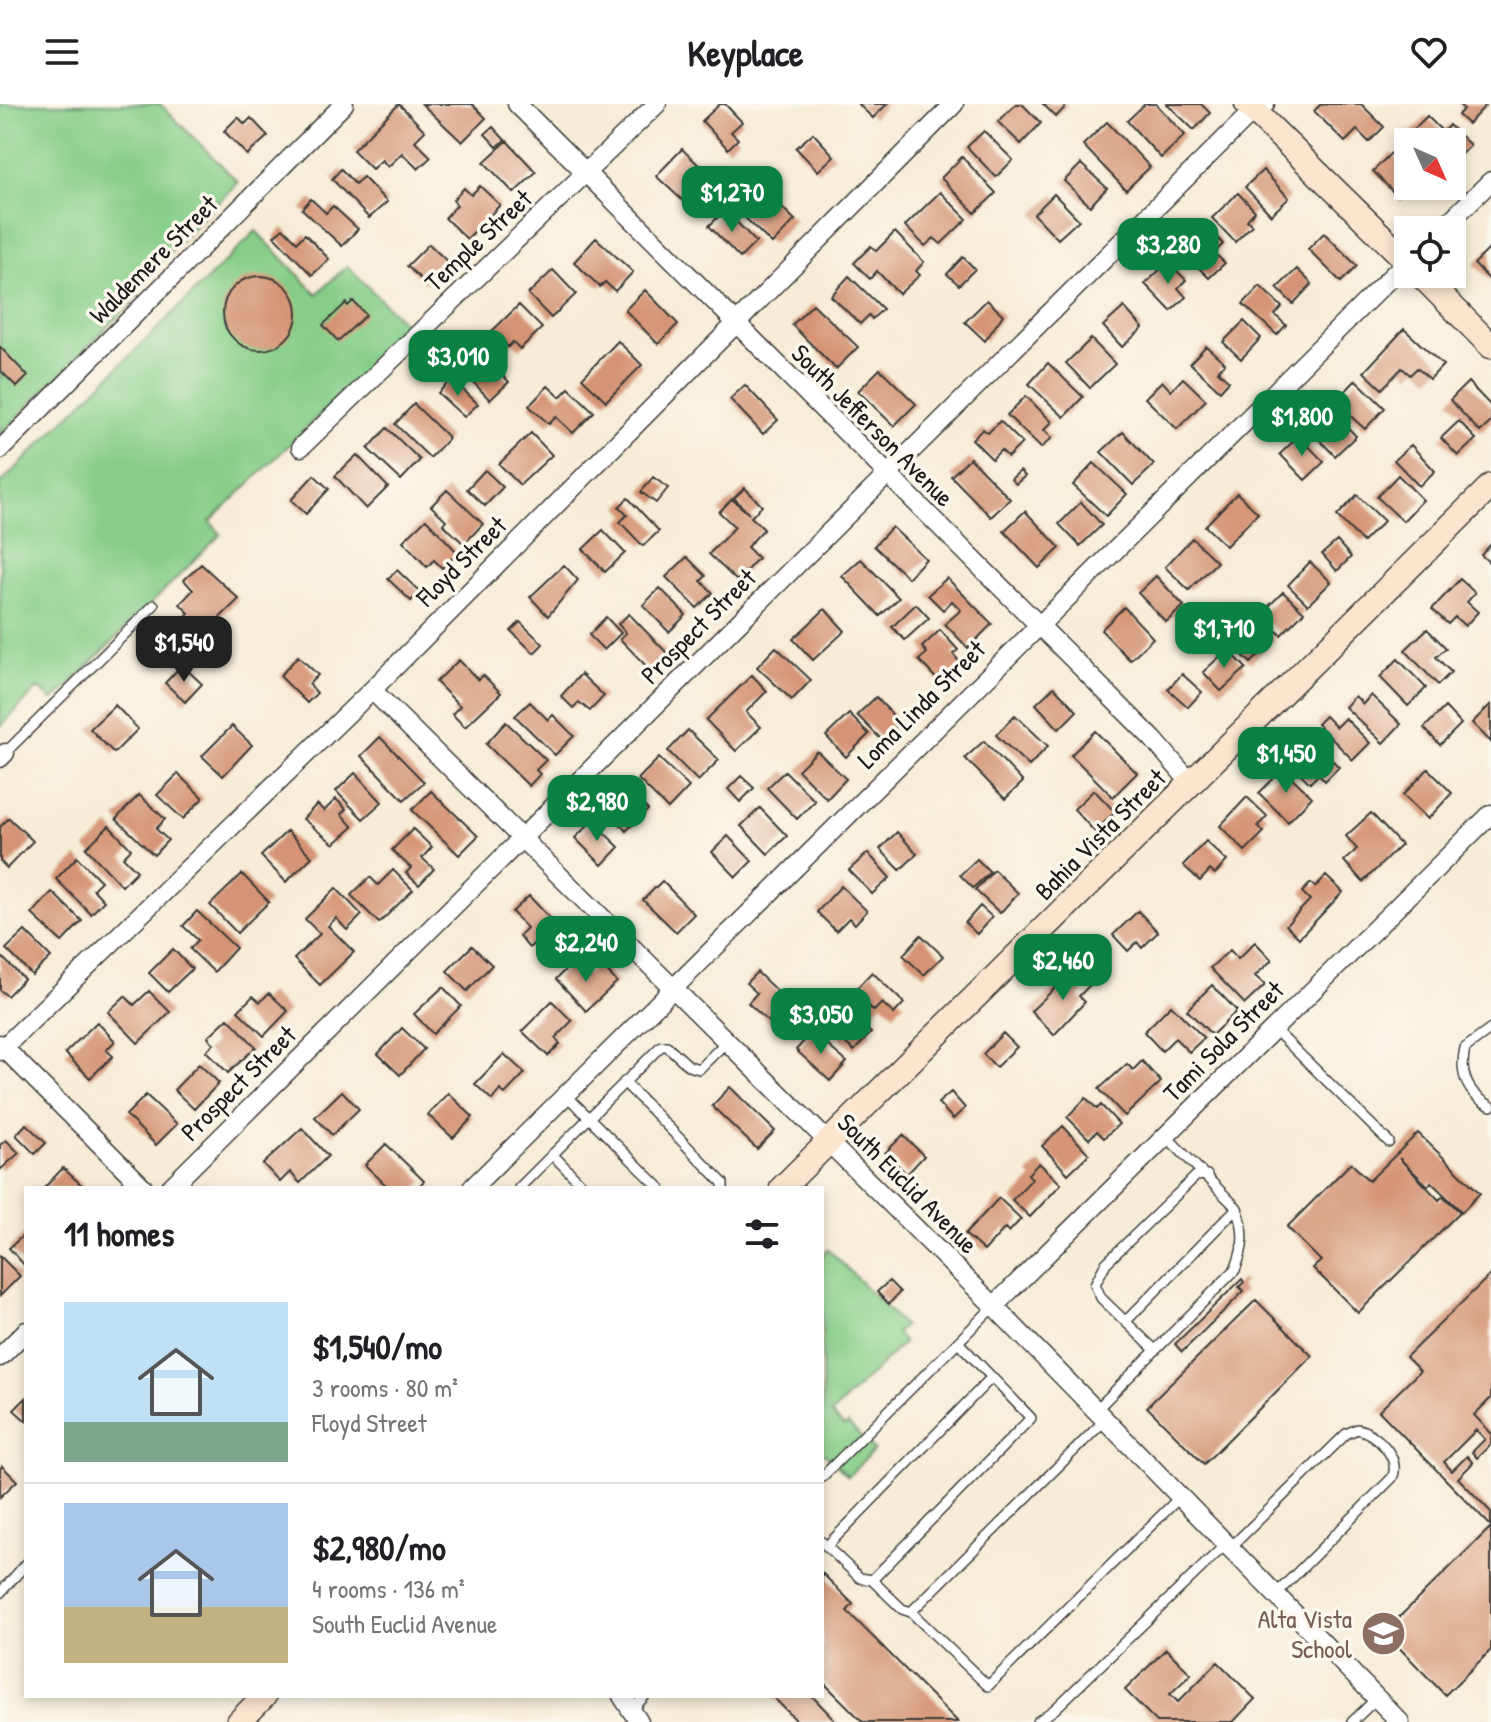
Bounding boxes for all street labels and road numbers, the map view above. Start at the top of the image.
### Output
street label: Temple Street [417,180,540,299]
street label: Waldemere Street [81,186,226,331]
street label: South Jefferson Avenue [784,336,962,514]
street label: Floyd Street [407,507,515,615]
street label: Prospect Street [633,560,764,691]
street label: Loma Linda Street [849,631,994,776]
street label: Bahia Vista Street [1027,760,1174,907]
street label: Tami Sola Street [1155,972,1292,1109]
street label: Prospect Street [173,1017,304,1148]
street label: South Euclid Avenue [830,1105,986,1261]

